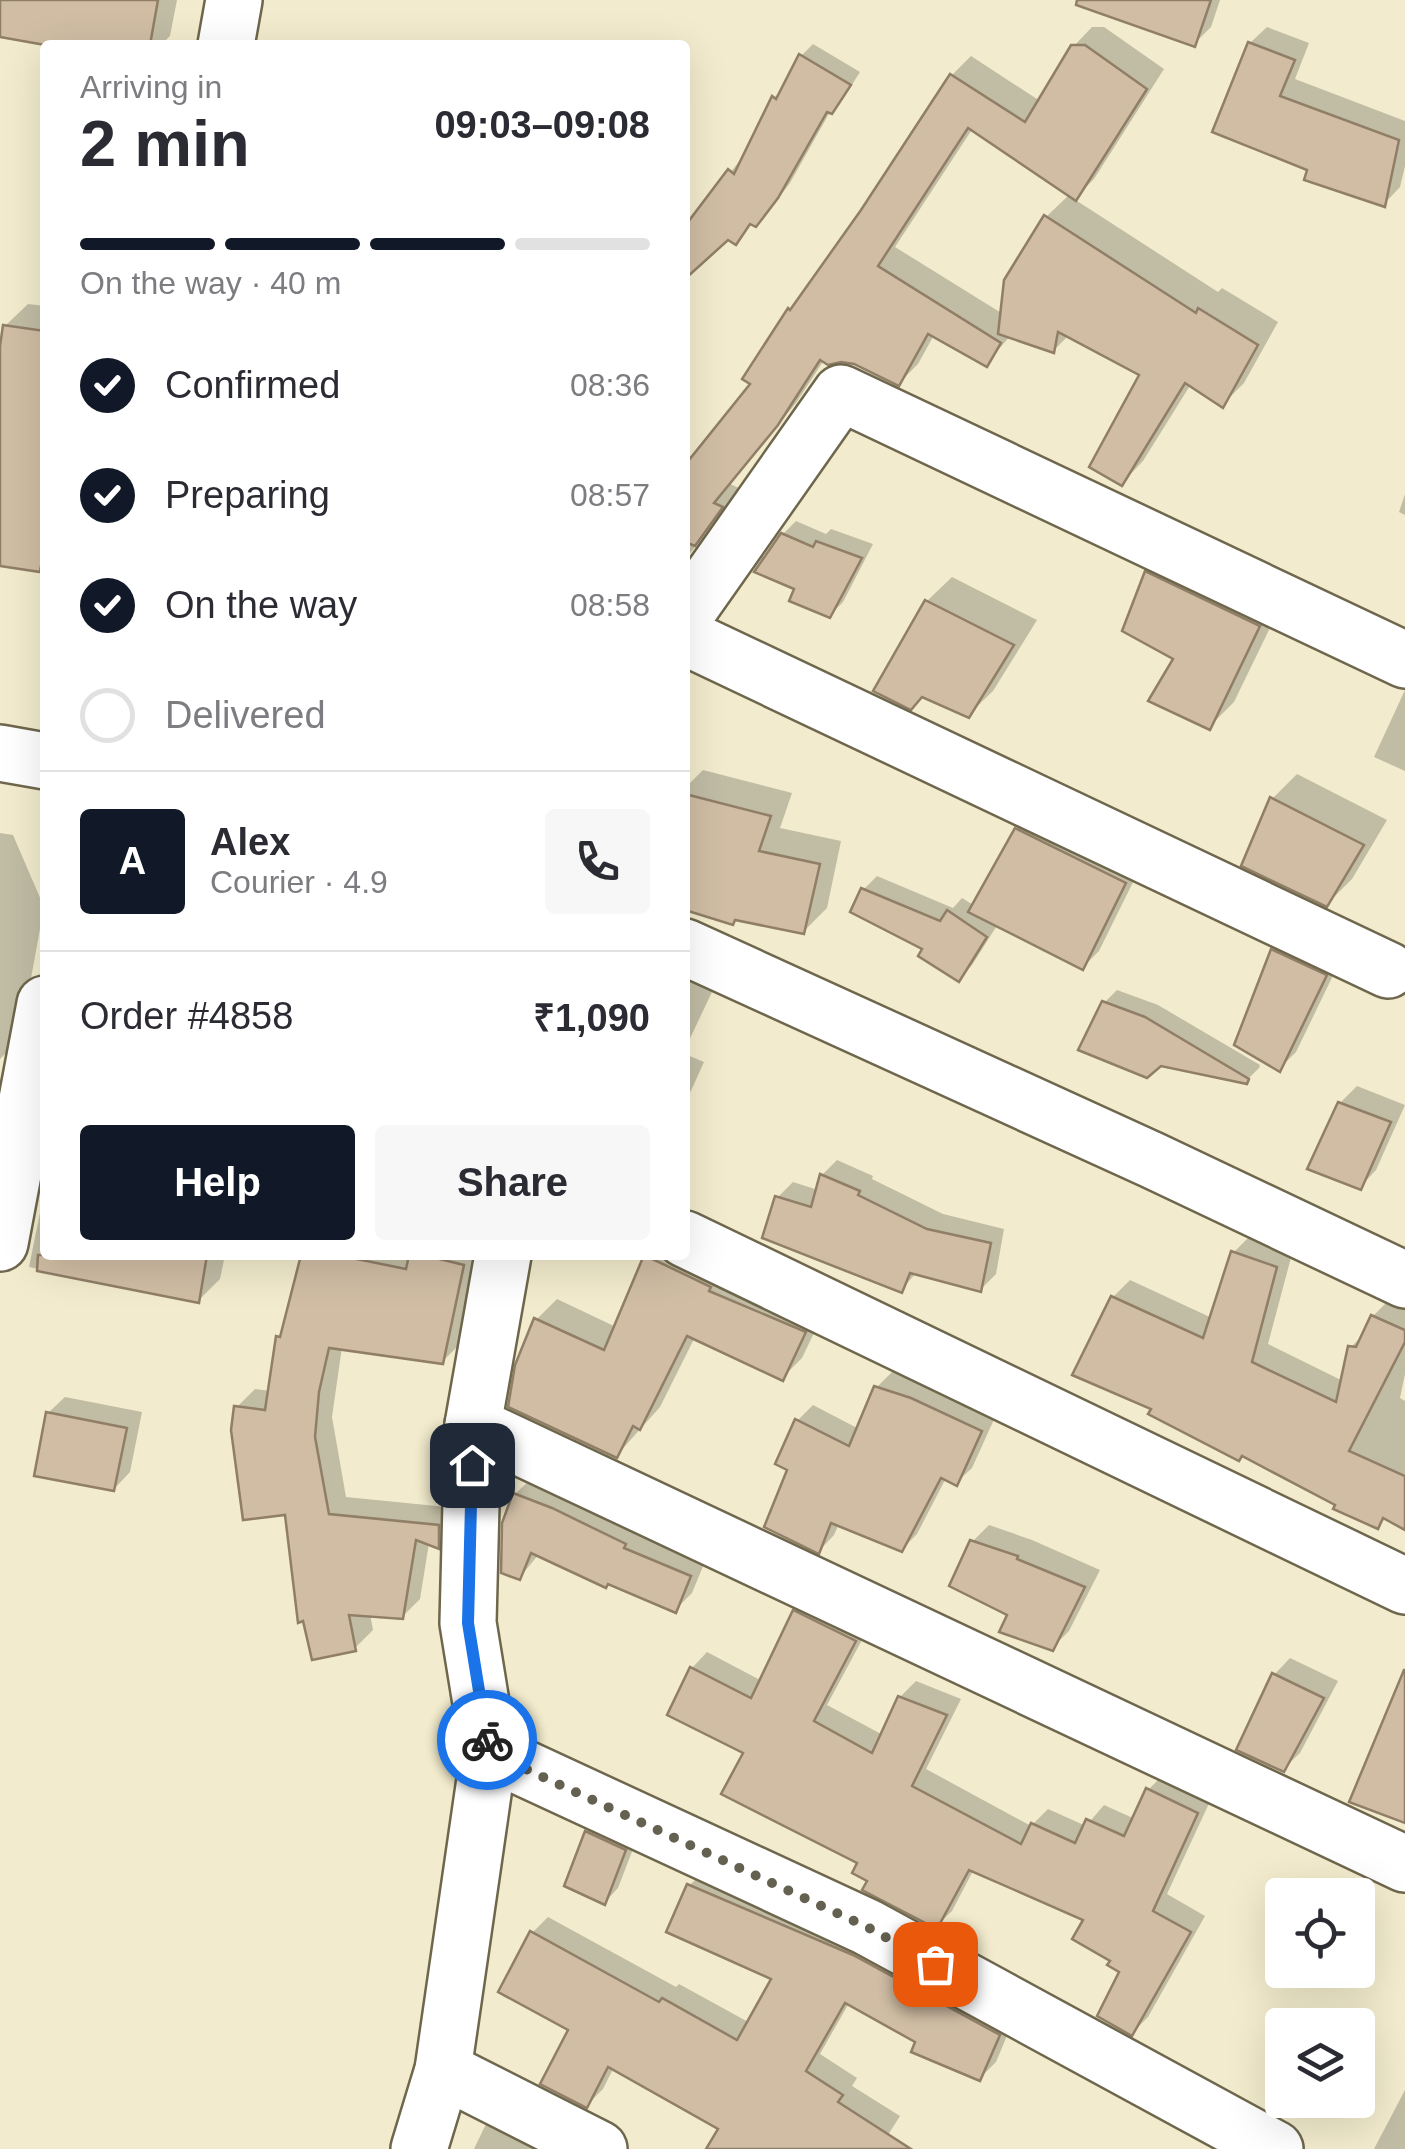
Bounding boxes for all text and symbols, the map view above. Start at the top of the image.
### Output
text: Arriving in [80,69,222,105]
text: 09:03–09:08 [434,104,650,146]
text: 2 min [80,107,250,180]
text: On the way · 40 m [80,265,341,301]
icon: check [80,358,135,413]
text: Confirmed [165,364,340,406]
text: 08:36 [570,367,650,403]
icon: check [80,468,135,523]
text: Preparing [165,474,330,516]
text: 08:57 [570,477,650,513]
icon: check [80,578,135,633]
text: On the way [165,584,357,626]
text: 08:58 [570,587,650,623]
text: Delivered [165,694,326,736]
button: phone [545,809,650,914]
text: Alex [210,821,290,863]
text: A [119,840,146,882]
text: Courier · 4.9 [210,864,388,900]
text: Order #4858 [80,995,293,1037]
text: ₹1,090 [533,997,650,1039]
button: Help [80,1125,355,1240]
button: Share [375,1125,650,1240]
pin [430,1423,515,1508]
icon: home [445,1438,500,1493]
courier [437,1690,537,1790]
icon: bike [460,1713,515,1768]
map controls [1265,1878,1375,2118]
button: locate [1265,1878,1375,1988]
pin [893,1922,978,2007]
icon: bag [908,1937,963,1992]
button: layers [1265,2008,1375,2118]

